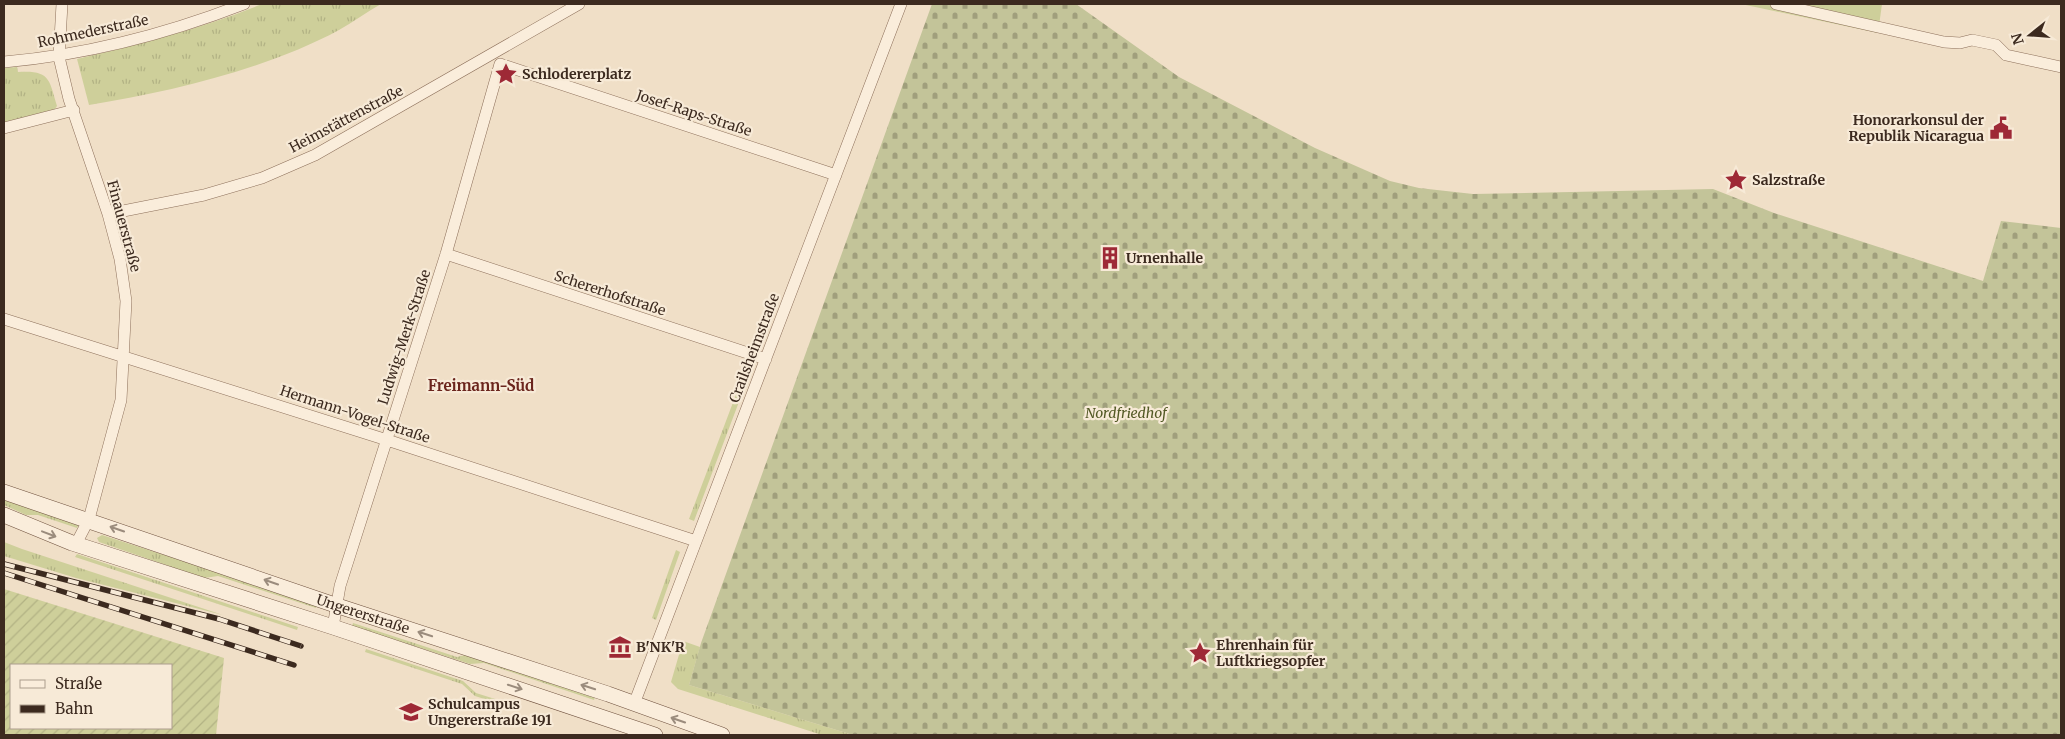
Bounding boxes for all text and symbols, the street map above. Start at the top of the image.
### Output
street label: Rohmederstraße [36,10,150,52]
north arrow [2005,10,2055,60]
text: N [2007,31,2028,47]
place icon: Schlodererplatz [493,61,519,87]
place label: Schlodererplatz [522,65,631,83]
street label: Heimstättenstraße [286,81,406,157]
street label: Josef-Raps-Straße [633,86,754,140]
place label: Honorarkonsul der Republik Nicaragua [1849,111,1984,145]
public building icon: Honorarkonsul der Republik Nicaragua [1988,115,2014,141]
place icon: Salzstraße [1723,167,1749,193]
place label: Salzstraße [1752,171,1825,189]
street label: Finauerstraße [103,178,145,274]
building icon: Urnenhalle [1097,245,1123,271]
place label: Urnenhalle [1126,249,1203,267]
street label: Schererhofstraße [552,266,668,320]
street label: Ludwig-Merk-Straße [374,267,434,407]
street label: Crailsheimstraße [725,291,783,405]
district label: Freimann-Süd [428,376,534,395]
street label: Hermann-Vogel-Straße [278,381,432,447]
park label: Nordfriedhof [1085,404,1169,422]
one-way arrow [110,524,125,533]
one-way arrow [41,530,56,539]
one-way arrow [263,577,279,586]
street label: Ungererstraße [314,590,412,638]
one-way arrow [417,628,433,638]
museum icon: B'NK'R [607,634,633,660]
place label: Ehrenhain für Luftkriegsopfer [1216,636,1326,670]
place label: B'NK'R [636,638,686,656]
place icon: Ehrenhain für Luftkriegsopfer [1187,640,1213,666]
legend [10,664,172,729]
text: Straße [55,674,102,693]
one-way arrow [581,682,597,691]
one-way arrow [506,683,522,692]
place label: Schulcampus Ungererstraße 191 [428,695,552,729]
text: Bahn [55,699,93,718]
school or university icon: Schulcampus Ungererstraße 191 [398,699,424,725]
one-way arrow [671,715,686,724]

